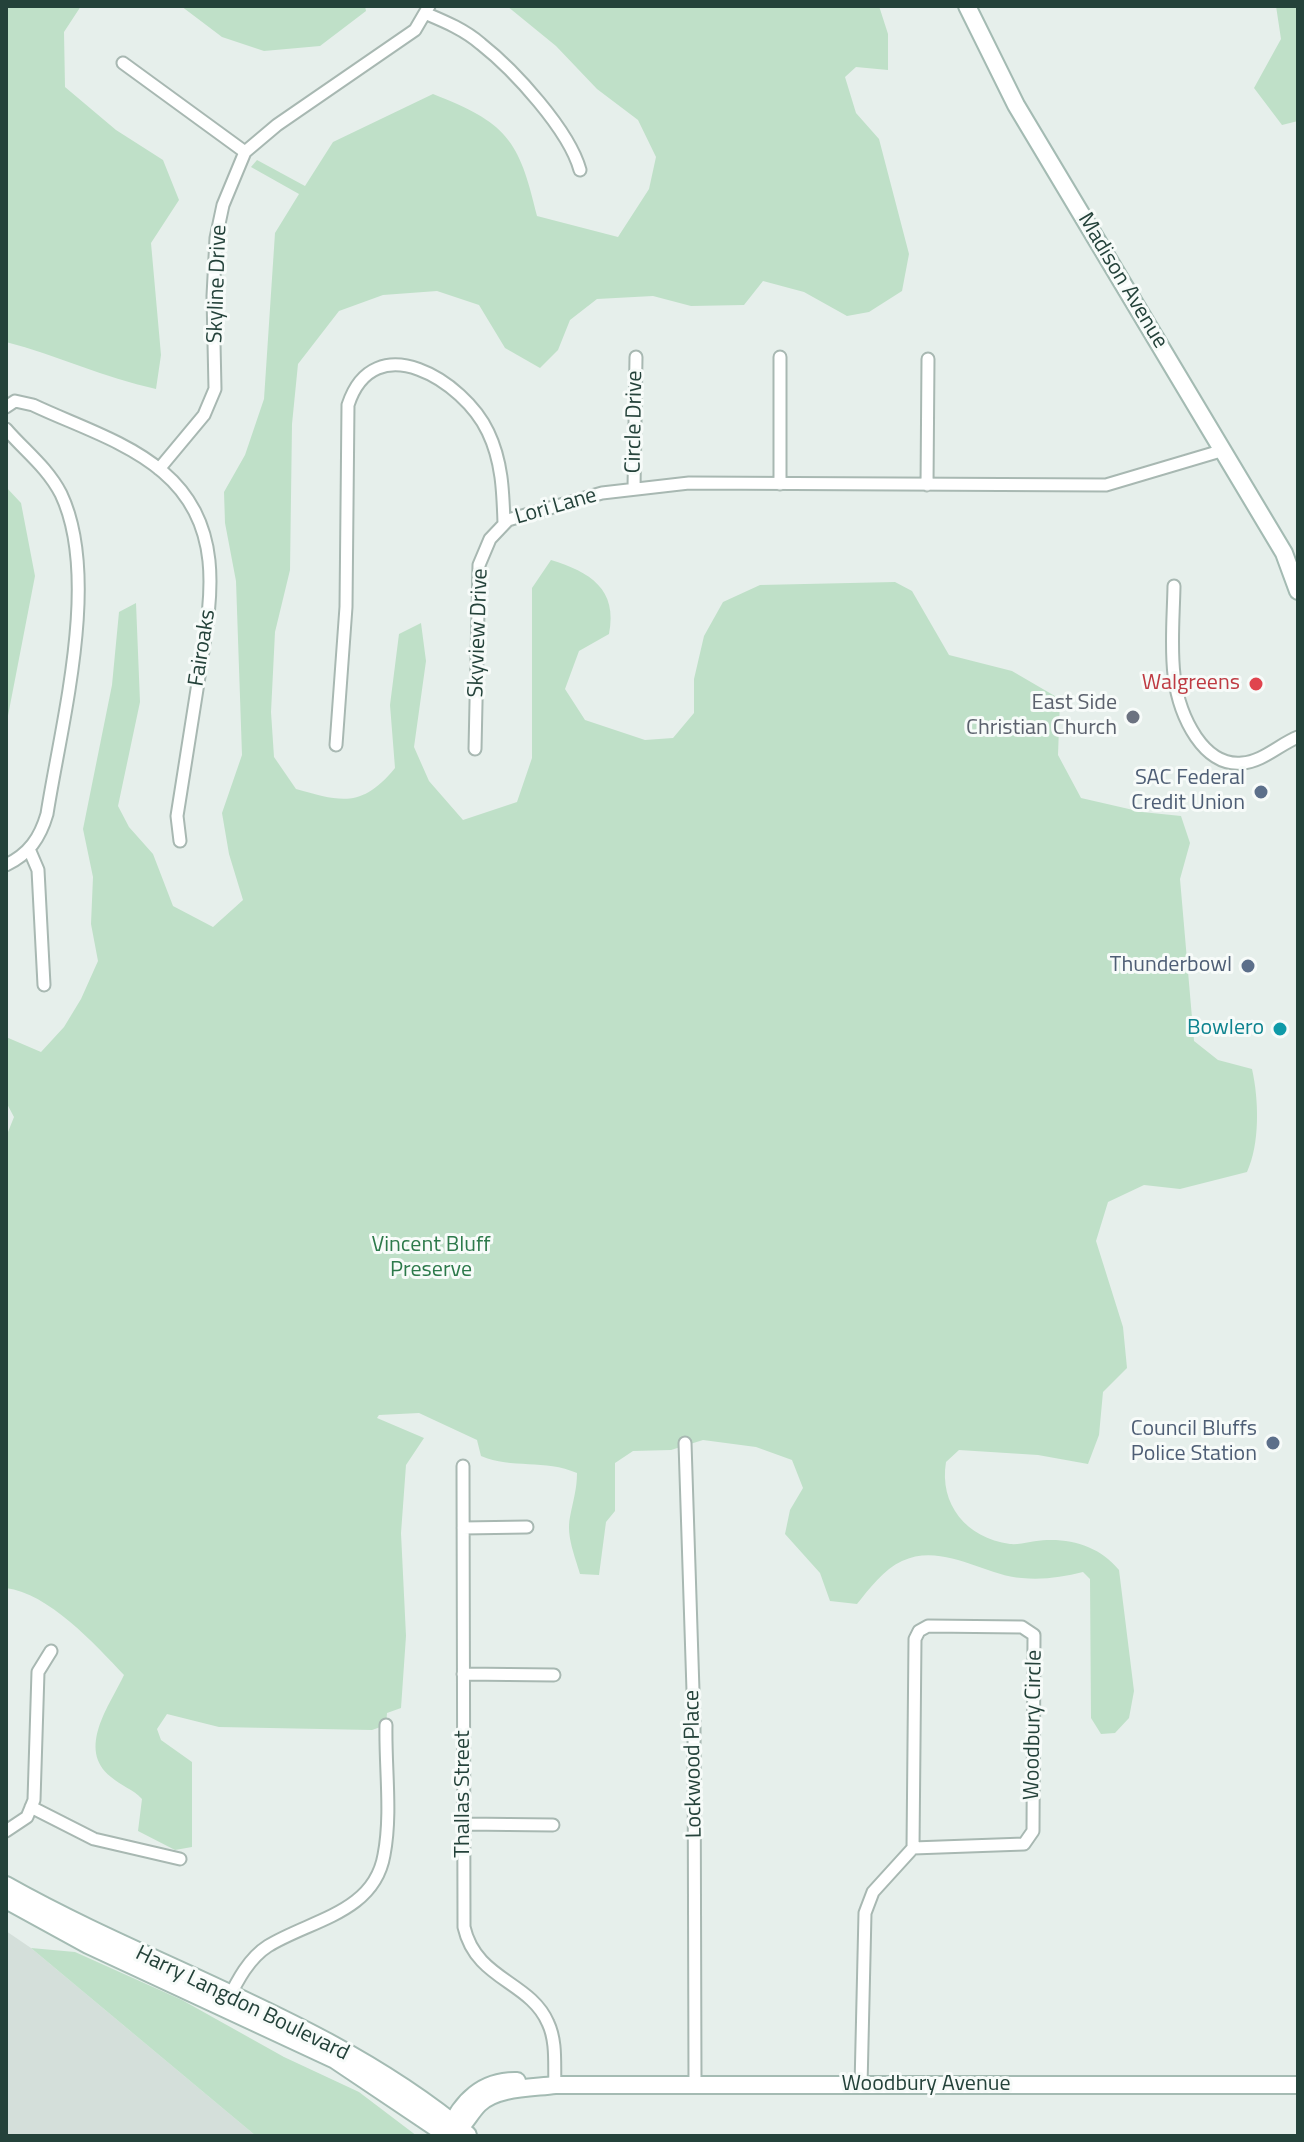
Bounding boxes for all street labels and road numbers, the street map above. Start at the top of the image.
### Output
street label: Madison Avenue [1071,209,1173,353]
street label: Skyline Drive [203,224,233,344]
street label: Circle Drive [621,370,649,474]
street label: Lori Lane [512,483,600,531]
street label: Skyview Drive [464,568,494,698]
street label: Fairoaks [184,608,222,688]
street label: Woodbury Circle [1019,1650,1049,1800]
street label: Lockwood Place [680,1690,708,1838]
street label: Thallas Street [451,1730,477,1858]
street label: Harry Langdon Boulevard [131,1941,353,2067]
street label: Woodbury Avenue [841,2072,1011,2098]

